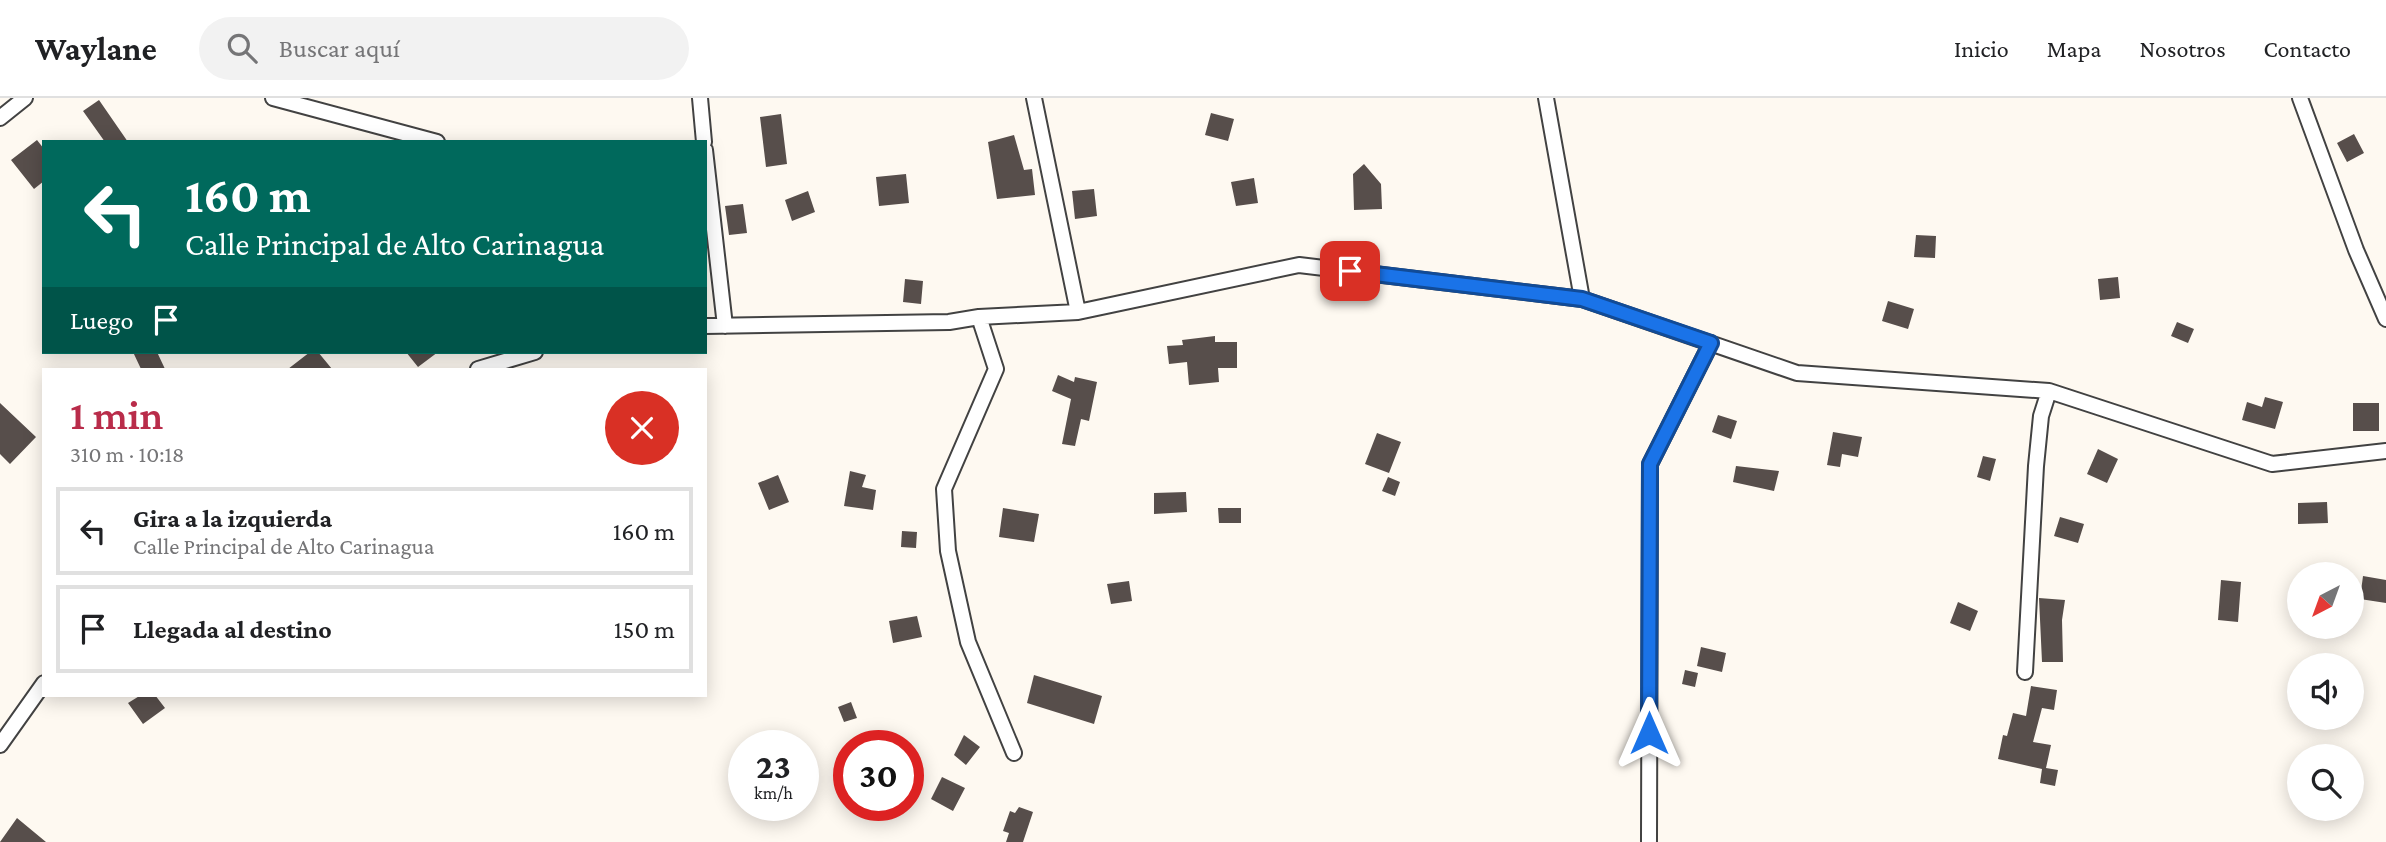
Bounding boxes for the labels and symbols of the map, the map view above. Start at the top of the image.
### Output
pin [1320,241,1380,301]
north arrow [2287,562,2364,639]
position arrow [1612,696,1686,770]
speed limit sign: 30 [833,730,924,821]

